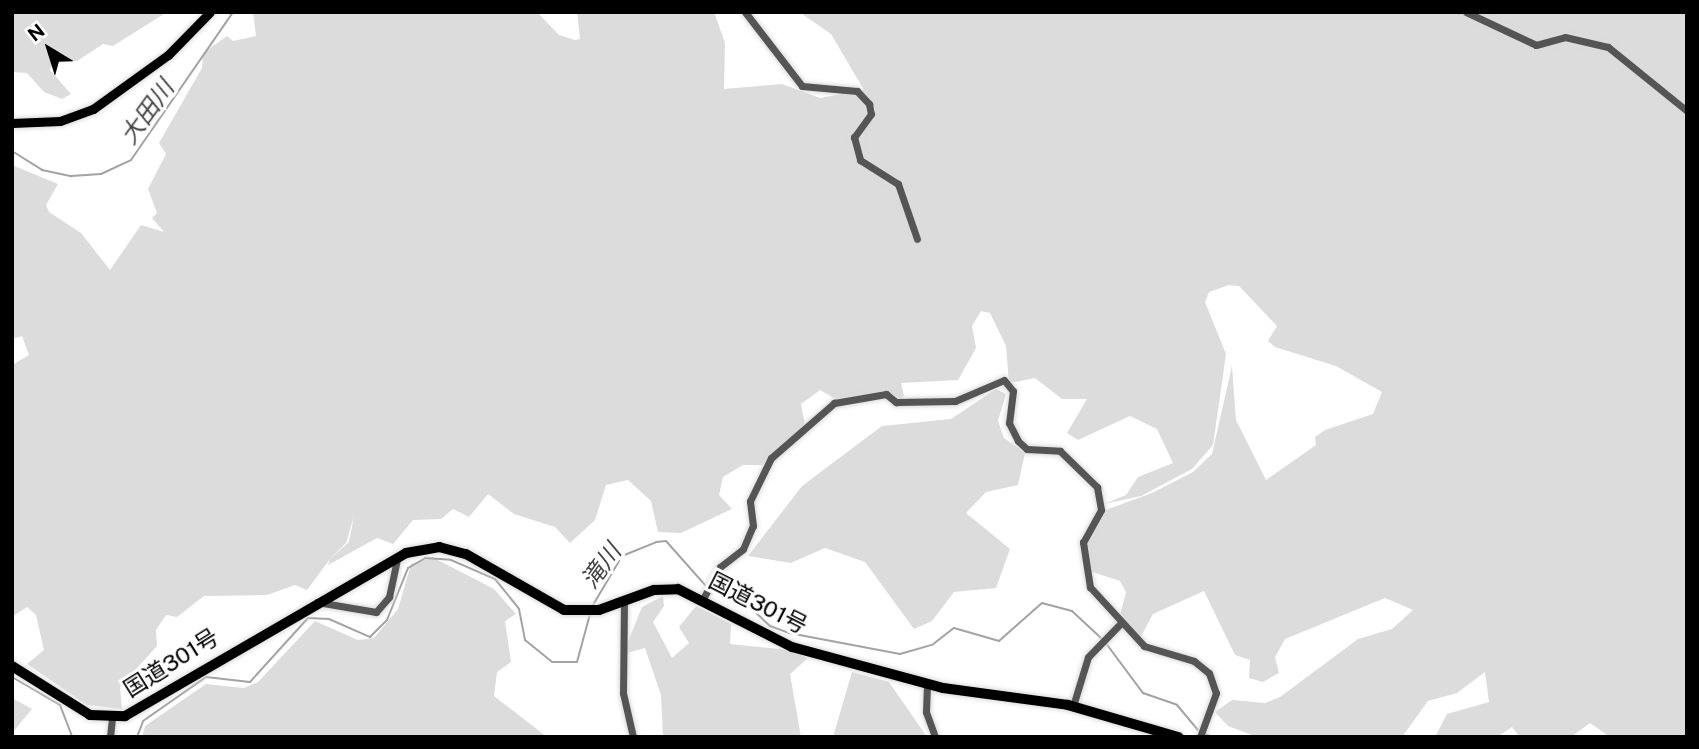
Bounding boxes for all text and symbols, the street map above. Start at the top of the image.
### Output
north arrow [14,14,84,84]
text: N [23,19,49,46]
water label: 大田川 [114,74,180,150]
water label: 滝川 [575,538,627,594]
street label: 国道301号 [704,566,812,640]
street label: 国道301号 [118,623,224,703]

